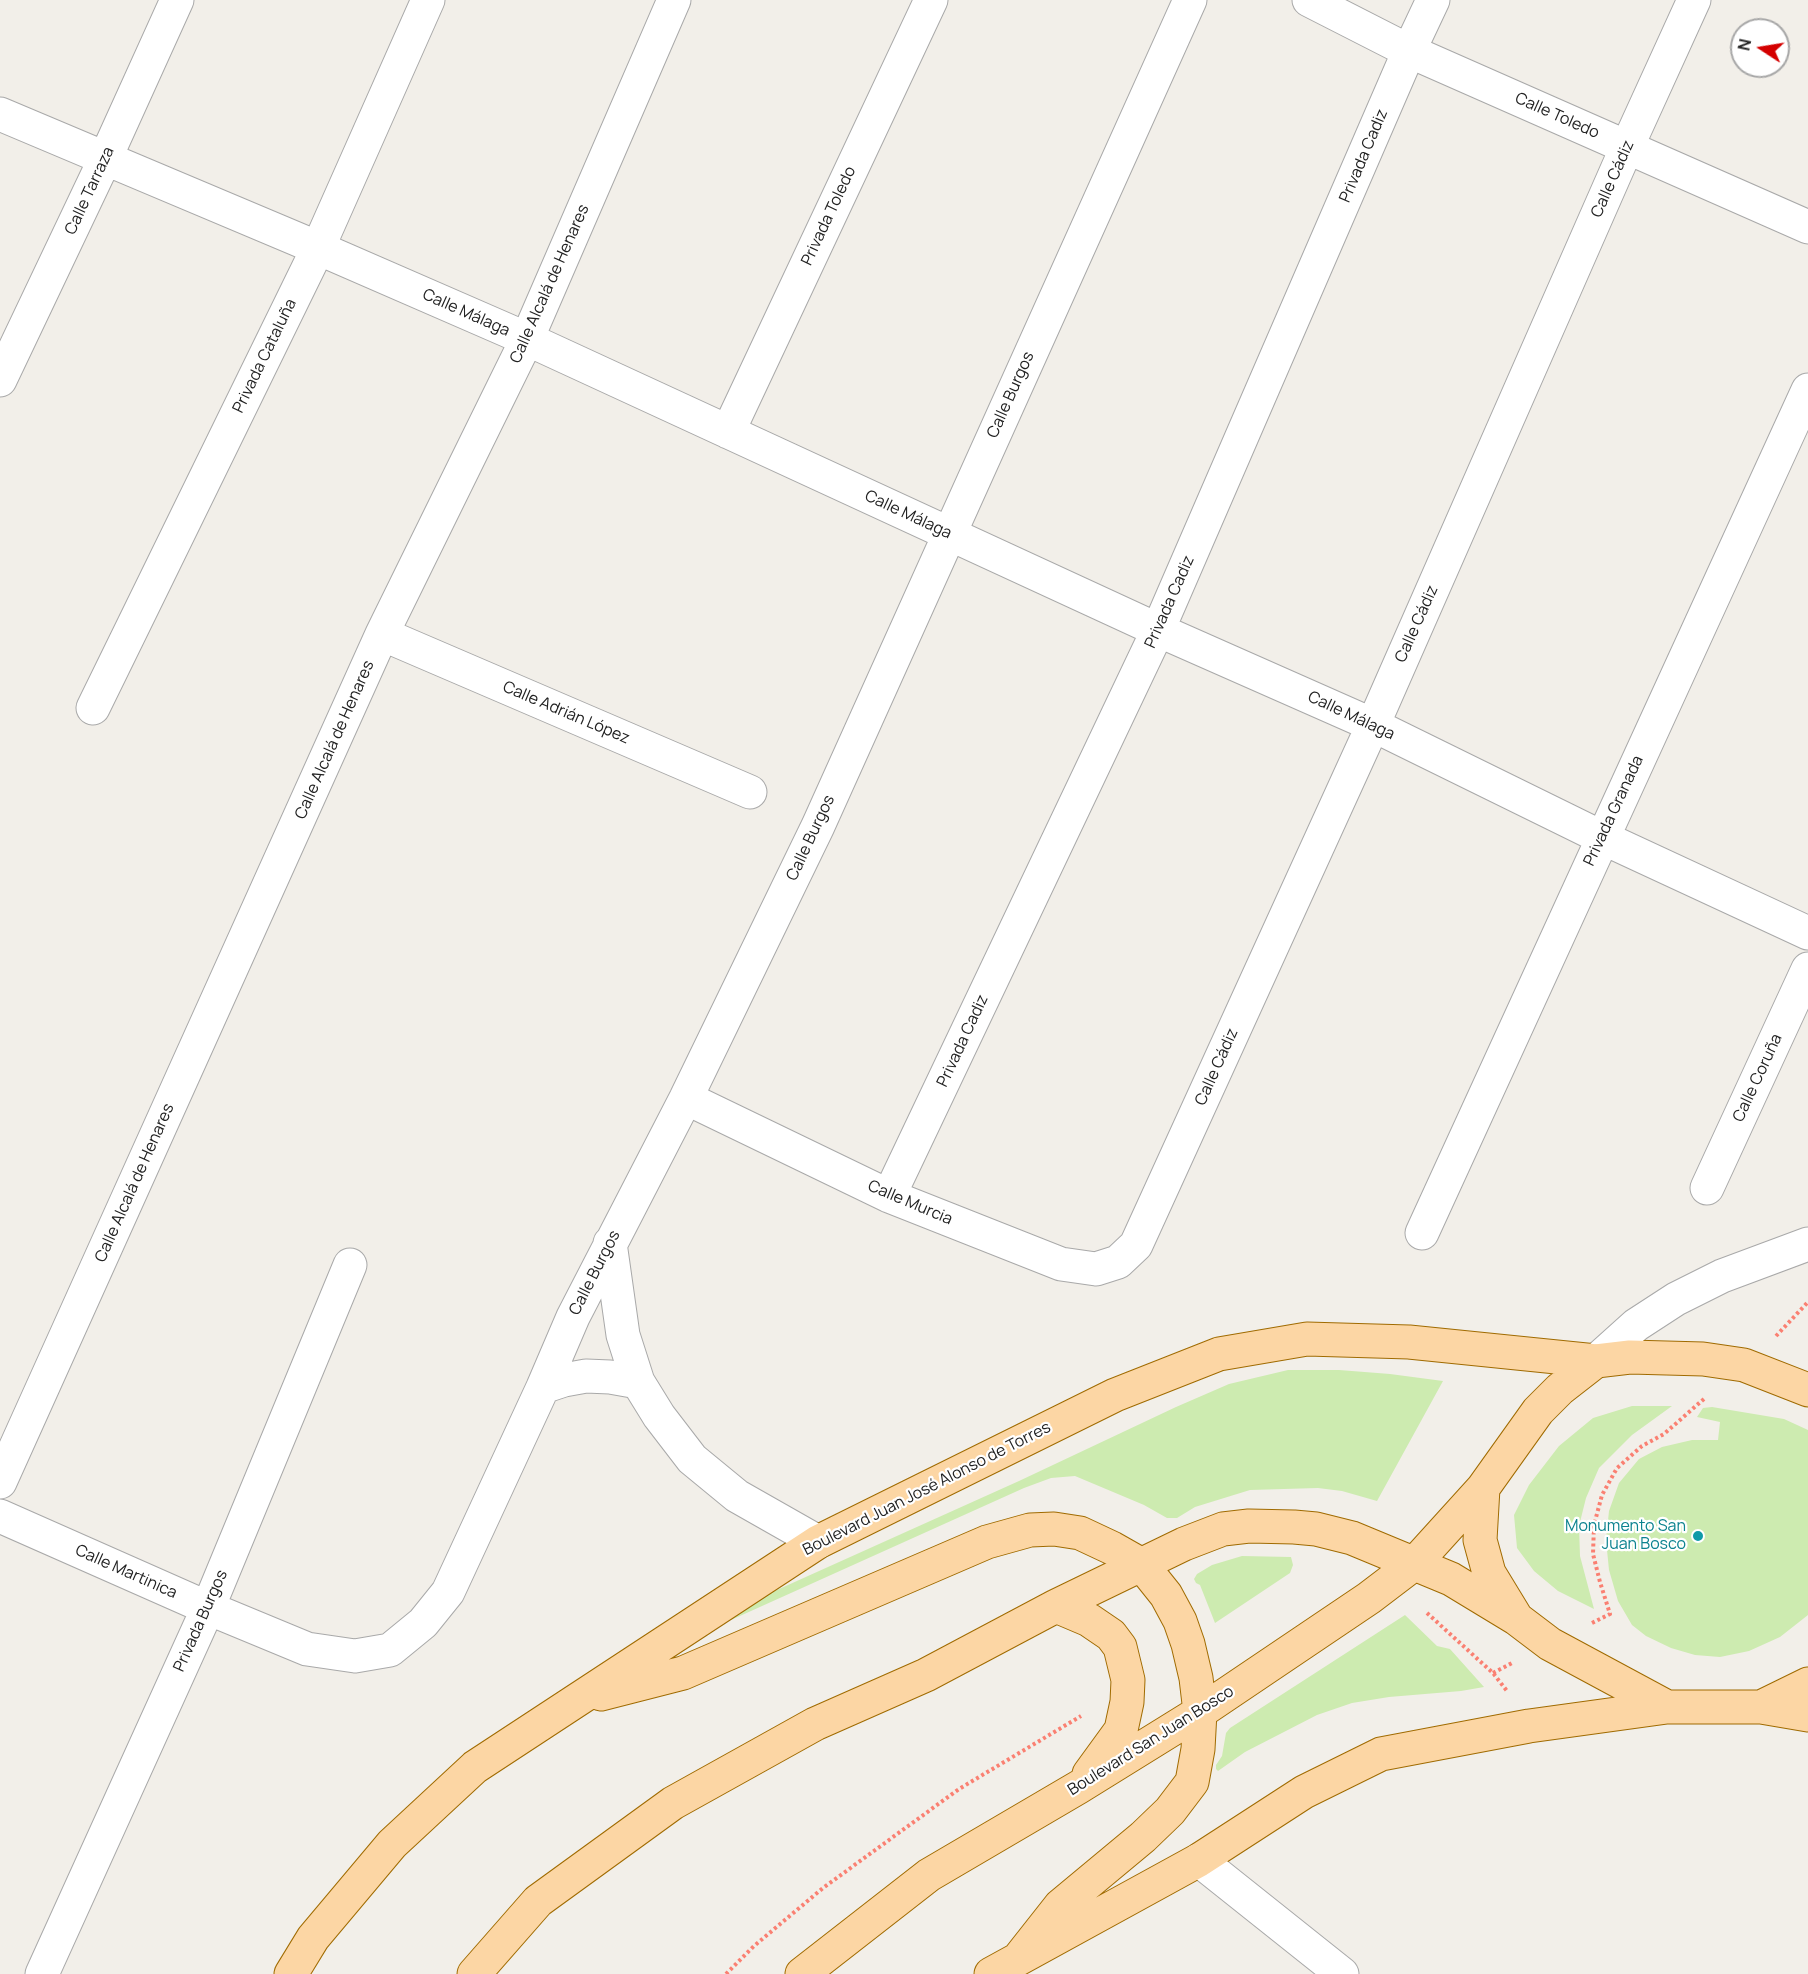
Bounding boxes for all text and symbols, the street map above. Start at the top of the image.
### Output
north arrow [1730,18,1790,78]
text: N [1732,37,1756,53]
street label: Calle Toledo [1512,89,1602,143]
street label: Privada Cadiz [1336,107,1392,205]
street label: Calle Cádiz [1587,137,1639,221]
street label: Calle Tarraza [61,144,119,238]
street label: Privada Toledo [798,163,860,269]
street label: Calle Alcalá de Henares [506,202,594,366]
street label: Calle Málaga [419,285,513,341]
street label: Privada Cataluña [229,296,301,416]
street label: Calle Burgos [983,349,1039,441]
street label: Calle Málaga [861,487,955,543]
street label: Privada Cadiz [1141,553,1199,651]
street label: Calle Cádiz [1391,582,1443,666]
street label: Calle Alcalá de Henares [291,658,379,822]
street label: Calle Adrián López [500,678,632,748]
street label: Calle Málaga [1304,688,1398,744]
street label: Privada Granada [1580,753,1648,869]
street label: Calle Burgos [783,792,839,884]
street label: Privada Cadiz [933,992,993,1090]
street label: Calle Cádiz [1191,1025,1243,1109]
street label: Calle Coruña [1729,1031,1787,1125]
street label: Calle Alcalá de Henares [91,1101,179,1265]
street label: Calle Murcia [865,1177,955,1229]
street label: Calle Burgos [565,1227,625,1319]
street label: Boulevard Juan José Alonso de Torres [800,1418,1054,1560]
place label: Monumento San Juan Bosco [1565,1517,1686,1555]
marker: Monumento San Juan Bosco [1691,1529,1705,1543]
street label: Calle Martinica [72,1541,180,1603]
street label: Privada Burgos [170,1567,232,1675]
street label: Boulevard San Juan Bosco [1064,1682,1238,1800]

